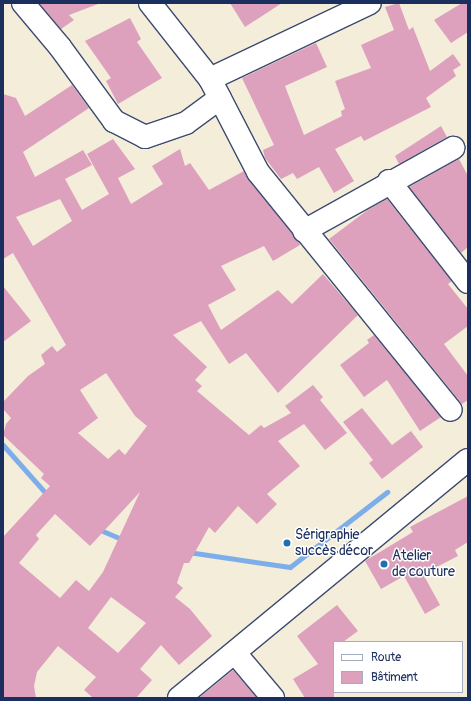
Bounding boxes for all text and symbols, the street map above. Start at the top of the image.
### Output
place label: Sérigraphie succès décor [295,527,373,560]
marker: Sérigraphie succès décor [282,538,292,548]
place label: Atelier de couture [392,548,455,580]
marker: Atelier de couture [379,559,389,569]
legend [333,641,463,693]
text: Route [371,650,401,665]
text: Bâtiment [371,670,418,685]

